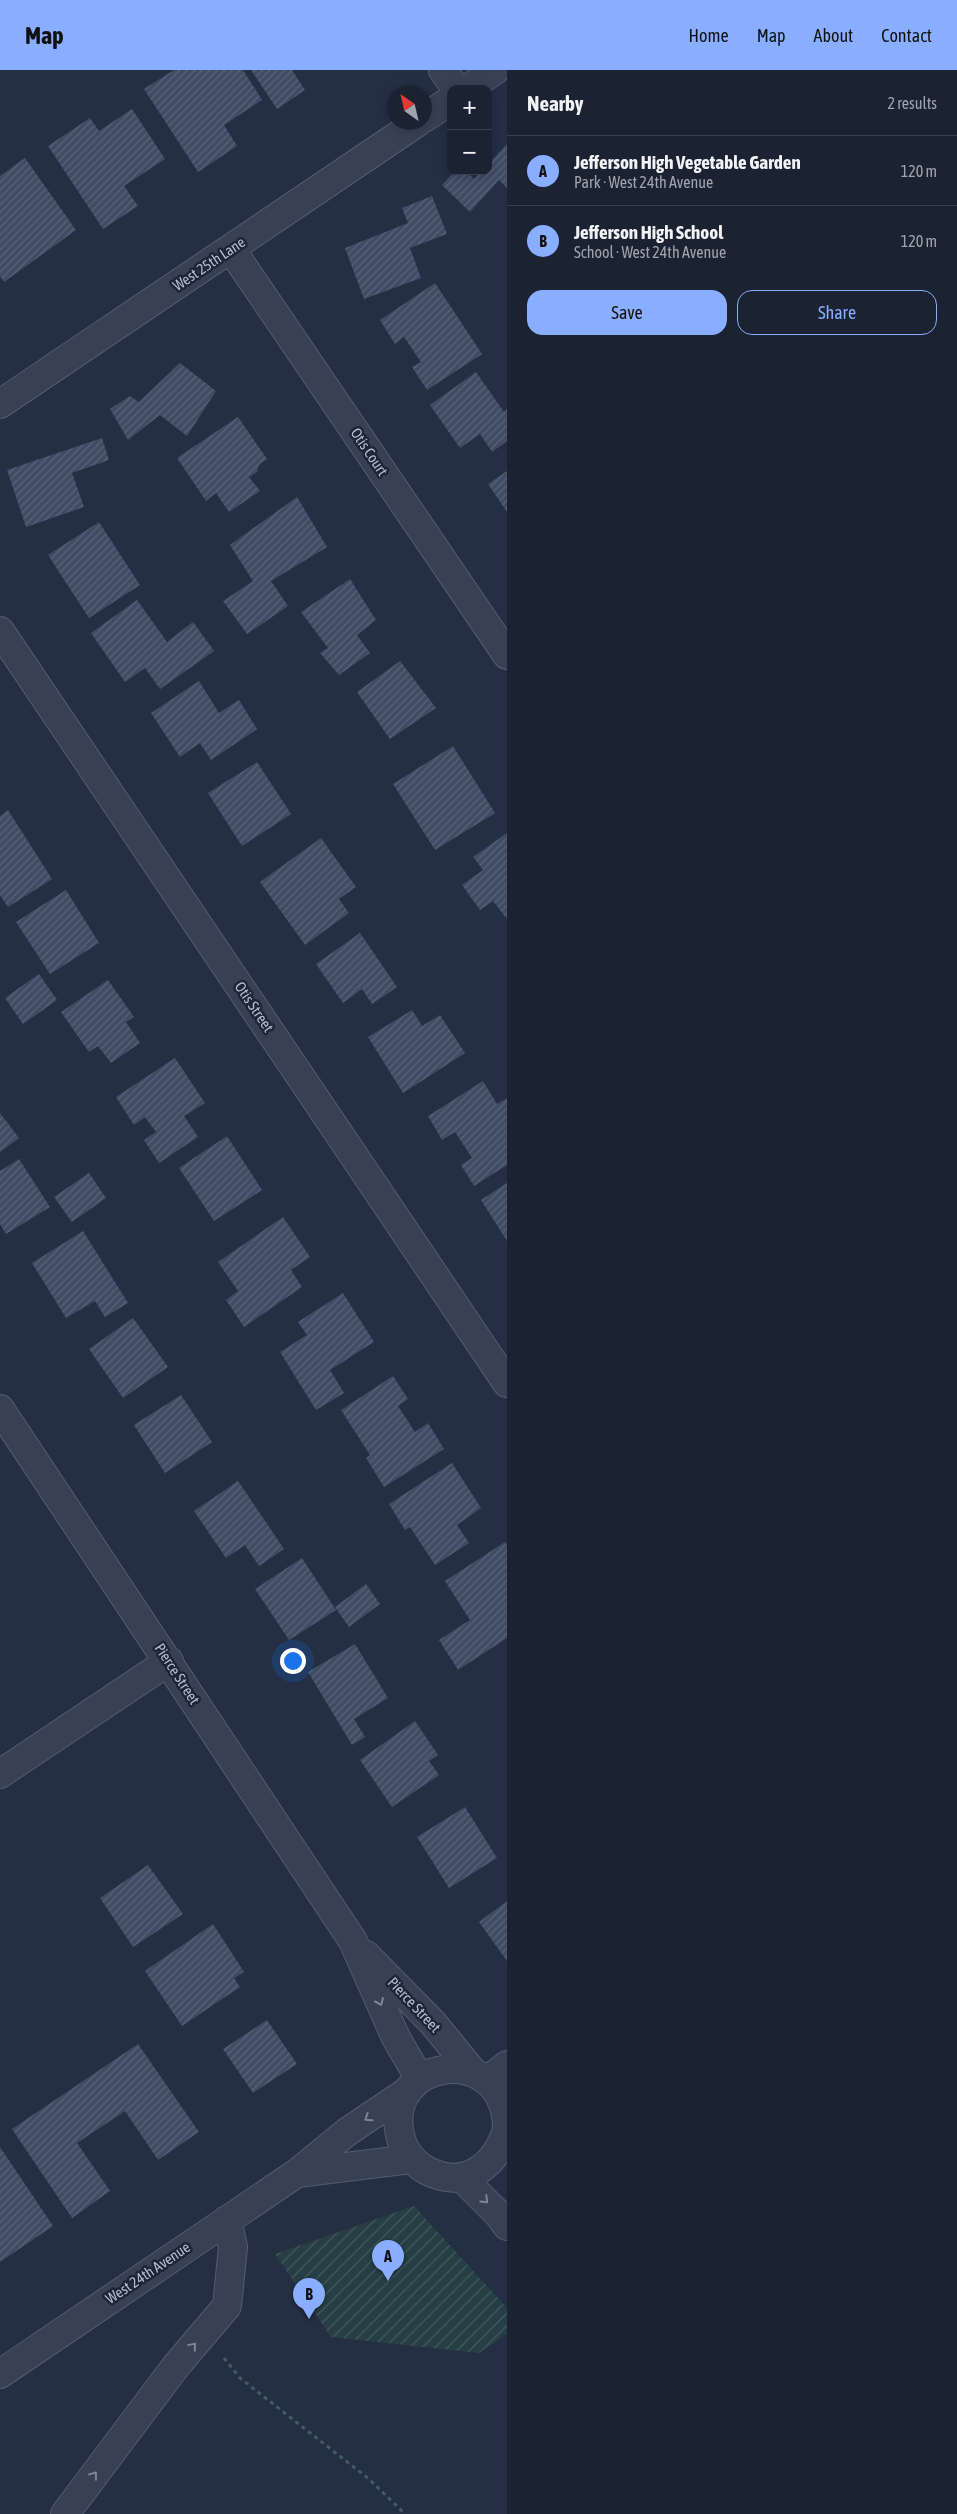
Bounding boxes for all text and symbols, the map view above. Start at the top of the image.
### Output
text: Map [25,22,64,49]
text: Home [689,25,729,46]
text: Map [757,25,786,46]
text: About [814,25,853,46]
text: Contact [881,25,932,46]
north arrow [387,85,432,130]
map controls [447,85,492,175]
button: + [447,85,492,130]
text: Nearby [527,91,583,115]
text: 2 results [887,94,937,112]
button: − [447,130,492,175]
text: Jefferson High Vegetable Garden [574,151,801,173]
text: A [539,162,547,180]
text: 120 m [901,162,937,180]
text: Park · West 24th Avenue [574,173,713,191]
text: Jefferson High School [574,221,723,243]
text: B [539,232,547,250]
text: 120 m [901,232,937,250]
street label: West 25th Lane [169,233,248,294]
text: School · West 24th Avenue [574,243,726,261]
button: Save [527,290,727,335]
button: Share [737,290,937,335]
street label: Otis Court [347,425,391,479]
street label: Otis Street [231,978,277,1035]
street label: Pierce Street [151,1640,203,1707]
your location [280,1648,306,1674]
street label: Pierce Street [385,1974,444,2036]
one-way arrow [373,1997,384,2006]
one-way arrow [364,2112,373,2121]
one-way arrow [479,2194,488,2203]
street label: West 24th Avenue [102,2238,193,2307]
pin: A [372,2240,404,2281]
pin: B [293,2278,325,2319]
one-way arrow [187,2343,195,2352]
one-way arrow [88,2471,97,2481]

